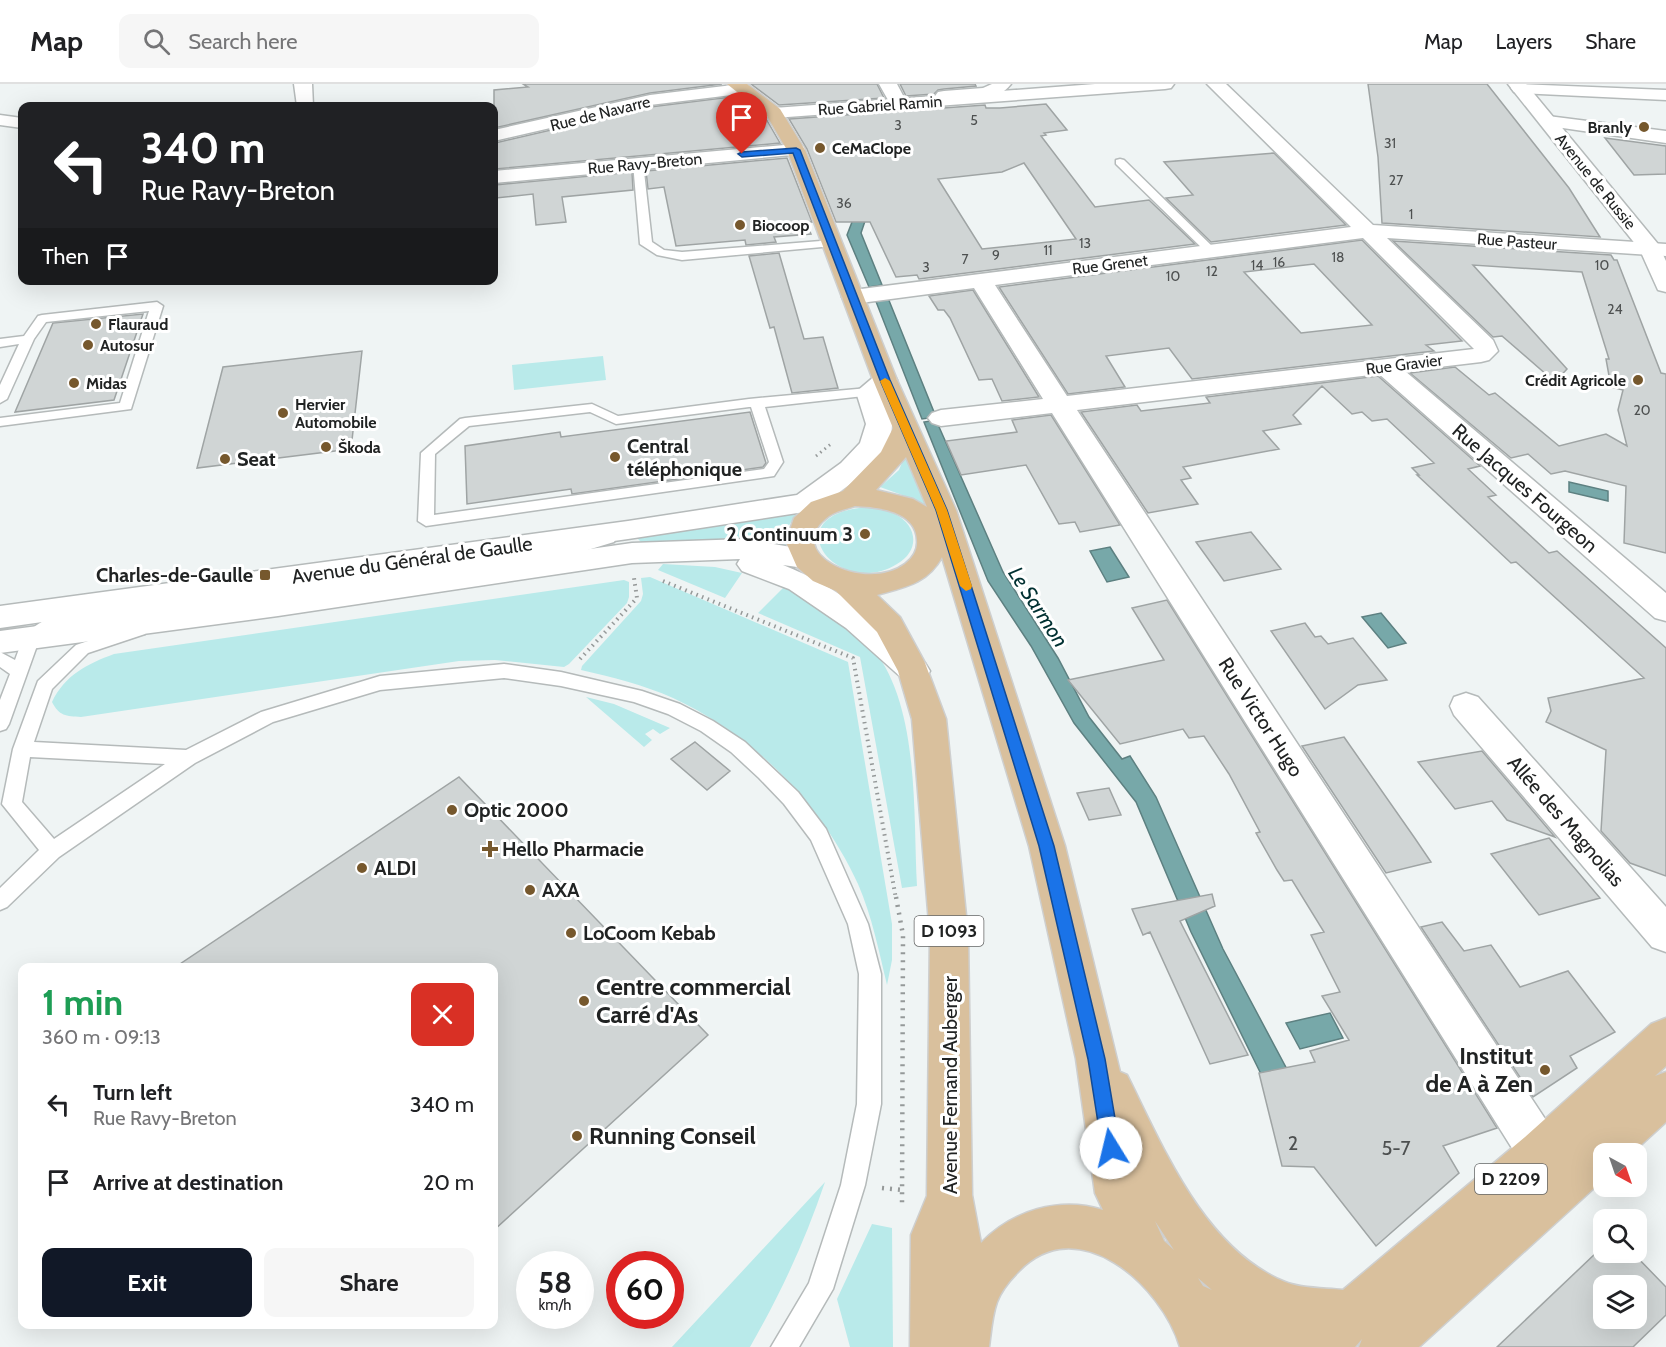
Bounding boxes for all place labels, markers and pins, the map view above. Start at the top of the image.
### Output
pin [716,92,767,154]
place label: Branly [1587,118,1632,137]
marker: Branly [1637,120,1651,134]
place label: CeMaClope [832,139,911,158]
marker: CeMaClope [813,141,827,155]
place label: Biocoop [752,216,810,235]
marker: Biocoop [733,218,747,232]
place label: Flauraud [108,315,168,334]
marker: Flauraud [89,317,103,331]
place label: Autosur [100,336,155,355]
marker: Autosur [81,338,95,352]
place label: Crédit Agricole [1525,371,1626,390]
marker: Crédit Agricole [1631,373,1645,387]
place label: Midas [86,374,127,393]
marker: Midas [67,376,81,390]
place label: Hervier Automobile [295,395,377,432]
marker: Hervier Automobile [276,406,290,420]
place label: Central téléphonique [627,434,742,481]
place label: Škoda [338,438,381,457]
marker: Škoda [319,440,333,454]
place label: Seat [237,447,276,471]
marker: Central téléphonique [608,450,622,464]
marker: Seat [218,452,232,466]
place label: 2 Continuum 3 [726,522,853,546]
marker: 2 Continuum 3 [858,527,872,541]
place label: Charles-de-Gaulle [96,563,253,587]
marker: Charles-de-Gaulle [258,568,272,582]
place label: Optic 2000 [464,798,569,822]
marker: Optic 2000 [445,803,459,817]
place label: Hello Pharmacie [502,837,644,861]
marker: Hello Pharmacie [483,842,497,856]
place label: ALDI [374,856,417,880]
marker: ALDI [355,861,369,875]
place label: AXA [542,878,580,902]
marker: AXA [523,883,537,897]
place label: LoCoom Kebab [583,921,716,945]
marker: LoCoom Kebab [564,926,578,940]
place label: Centre commercial Carré d'As [596,972,791,1029]
marker: Centre commercial Carré d'As [577,994,591,1008]
place label: Institut de A à Zen [1426,1041,1533,1098]
marker: Institut de A à Zen [1538,1063,1552,1077]
place label: Running Conseil [589,1121,756,1150]
marker: Running Conseil [570,1129,584,1143]

